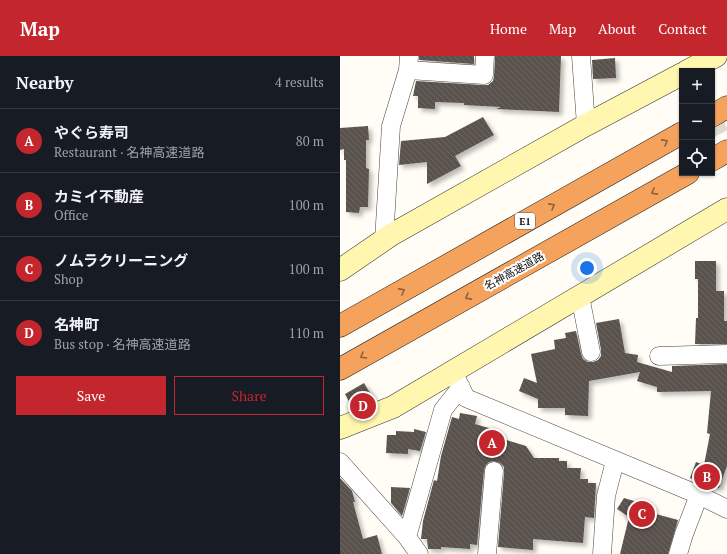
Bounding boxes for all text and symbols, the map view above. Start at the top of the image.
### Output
text: Map [20,16,60,41]
text: Home [490,19,527,38]
text: Map [549,19,576,38]
text: About [598,19,636,38]
text: Contact [658,19,707,38]
map controls [679,68,715,176]
button: + [679,68,715,104]
text: Nearby [16,71,74,94]
text: 4 results [275,73,324,91]
button: − [679,104,715,140]
text: やぐら寿司 [54,122,129,142]
text: A [24,132,34,150]
text: 80 m [296,132,324,150]
one-way arrow [661,140,668,147]
button: locate [679,140,715,176]
text: Restaurant · 名神高速道路 [54,143,205,161]
text: カミイ不動産 [54,186,144,206]
one-way arrow [651,188,658,195]
text: B [25,196,33,214]
text: 100 m [289,196,324,214]
one-way arrow [548,204,555,211]
text: Office [54,206,88,224]
road number: E1 [515,213,535,229]
street label: 名神高速道路 [482,249,546,293]
text: ノムラクリーニング [54,250,188,270]
your location [577,258,597,278]
text: C [25,260,33,278]
text: 100 m [289,260,324,278]
text: Shop [54,270,83,288]
one-way arrow [398,288,405,295]
one-way arrow [465,293,472,300]
text: 名神町 [54,314,99,334]
text: D [24,324,34,342]
text: 110 m [289,324,324,342]
text: Bus stop · 名神高速道路 [54,335,191,353]
one-way arrow [360,352,367,359]
button: Save [16,376,166,415]
button: Share [174,376,324,415]
pin: D [350,391,376,421]
pin: A [479,428,505,458]
pin: B [694,462,720,492]
pin: C [629,499,655,529]

